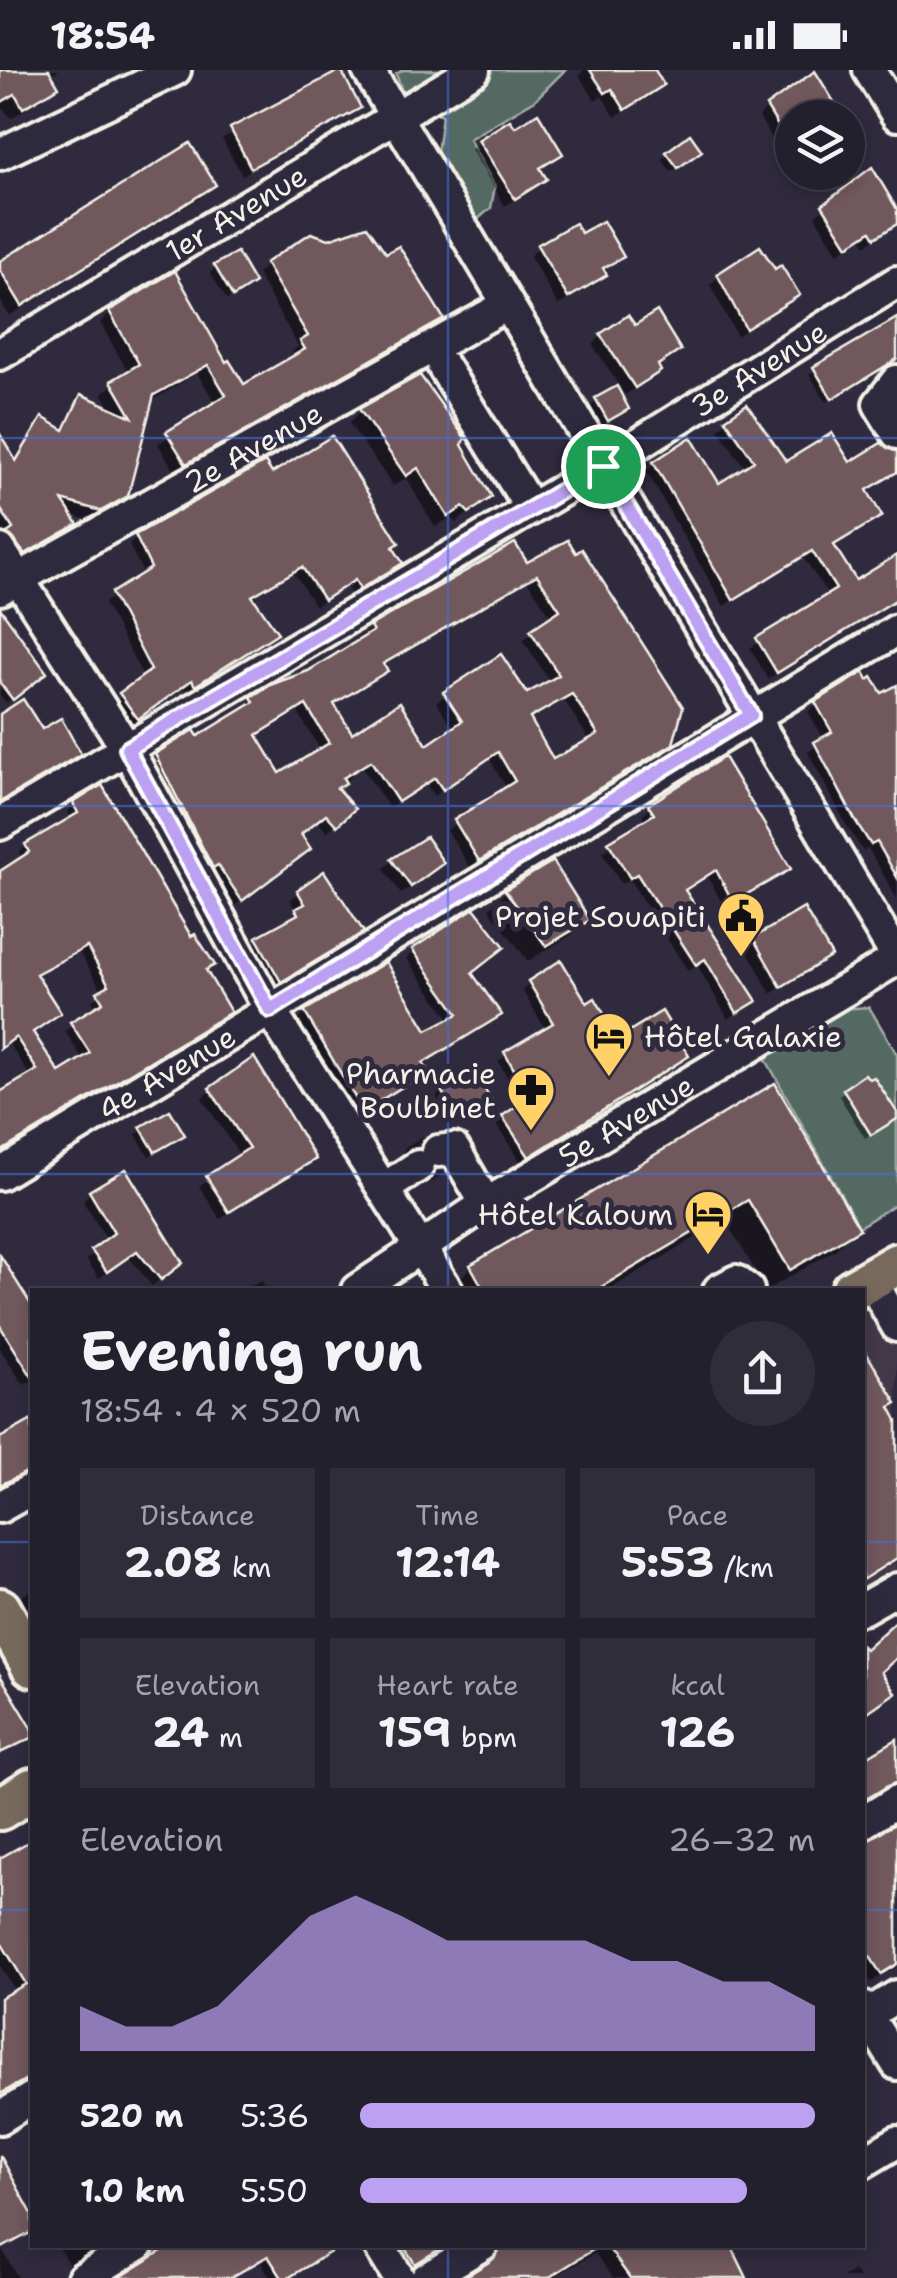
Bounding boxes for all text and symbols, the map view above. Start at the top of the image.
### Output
text: 18:54 [50,10,155,61]
map controls [775,100,865,190]
button: layers [775,100,865,190]
street label: 1er Avenue [158,154,314,271]
street label: 3e Avenue [683,310,835,427]
street label: 2e Avenue [176,392,330,502]
pin [561,424,646,509]
icon: arrive [576,439,631,494]
public building icon: Projet Souapiti [715,890,767,958]
place label: Projet Souapiti [495,896,706,937]
hotel icon: Hôtel Galaxie [583,1010,635,1078]
street label: 4e Avenue [90,1015,243,1130]
place label: Hôtel Galaxie [644,1016,842,1057]
place label: Pharmacie Boulbinet [346,1053,496,1128]
pharmacy icon: Pharmacie Boulbinet [505,1064,557,1132]
street label: 5e Avenue [550,1064,702,1177]
hotel icon: Hôtel Kaloum [682,1188,734,1256]
place label: Hôtel Kaloum [478,1194,673,1235]
text: Evening run [80,1314,423,1388]
button: share [710,1321,815,1426]
text: 18:54 · 4 × 520 m [80,1389,361,1432]
text: Distance [140,1496,255,1534]
text: Time [415,1496,480,1534]
text: Pace [667,1496,728,1534]
text: 2.08 [124,1534,222,1590]
text: 12:14 [395,1534,500,1590]
text: 5:53 [621,1534,714,1590]
text: km [222,1548,271,1586]
text: /km [714,1548,774,1586]
text: Elevation [135,1666,260,1704]
text: Heart rate [376,1666,519,1704]
text: kcal [670,1666,725,1704]
text: 24 [152,1704,209,1760]
text: 159 [378,1704,451,1760]
text: 126 [660,1704,735,1760]
text: m [209,1718,243,1756]
text: bpm [451,1718,517,1756]
text: Elevation [80,1818,223,1861]
text: 26–32 m [668,1818,815,1861]
text: 520 m [80,2094,183,2137]
text: 5:36 [240,2094,309,2137]
text: 1.0 km [80,2169,185,2212]
text: 5:50 [240,2169,308,2212]

